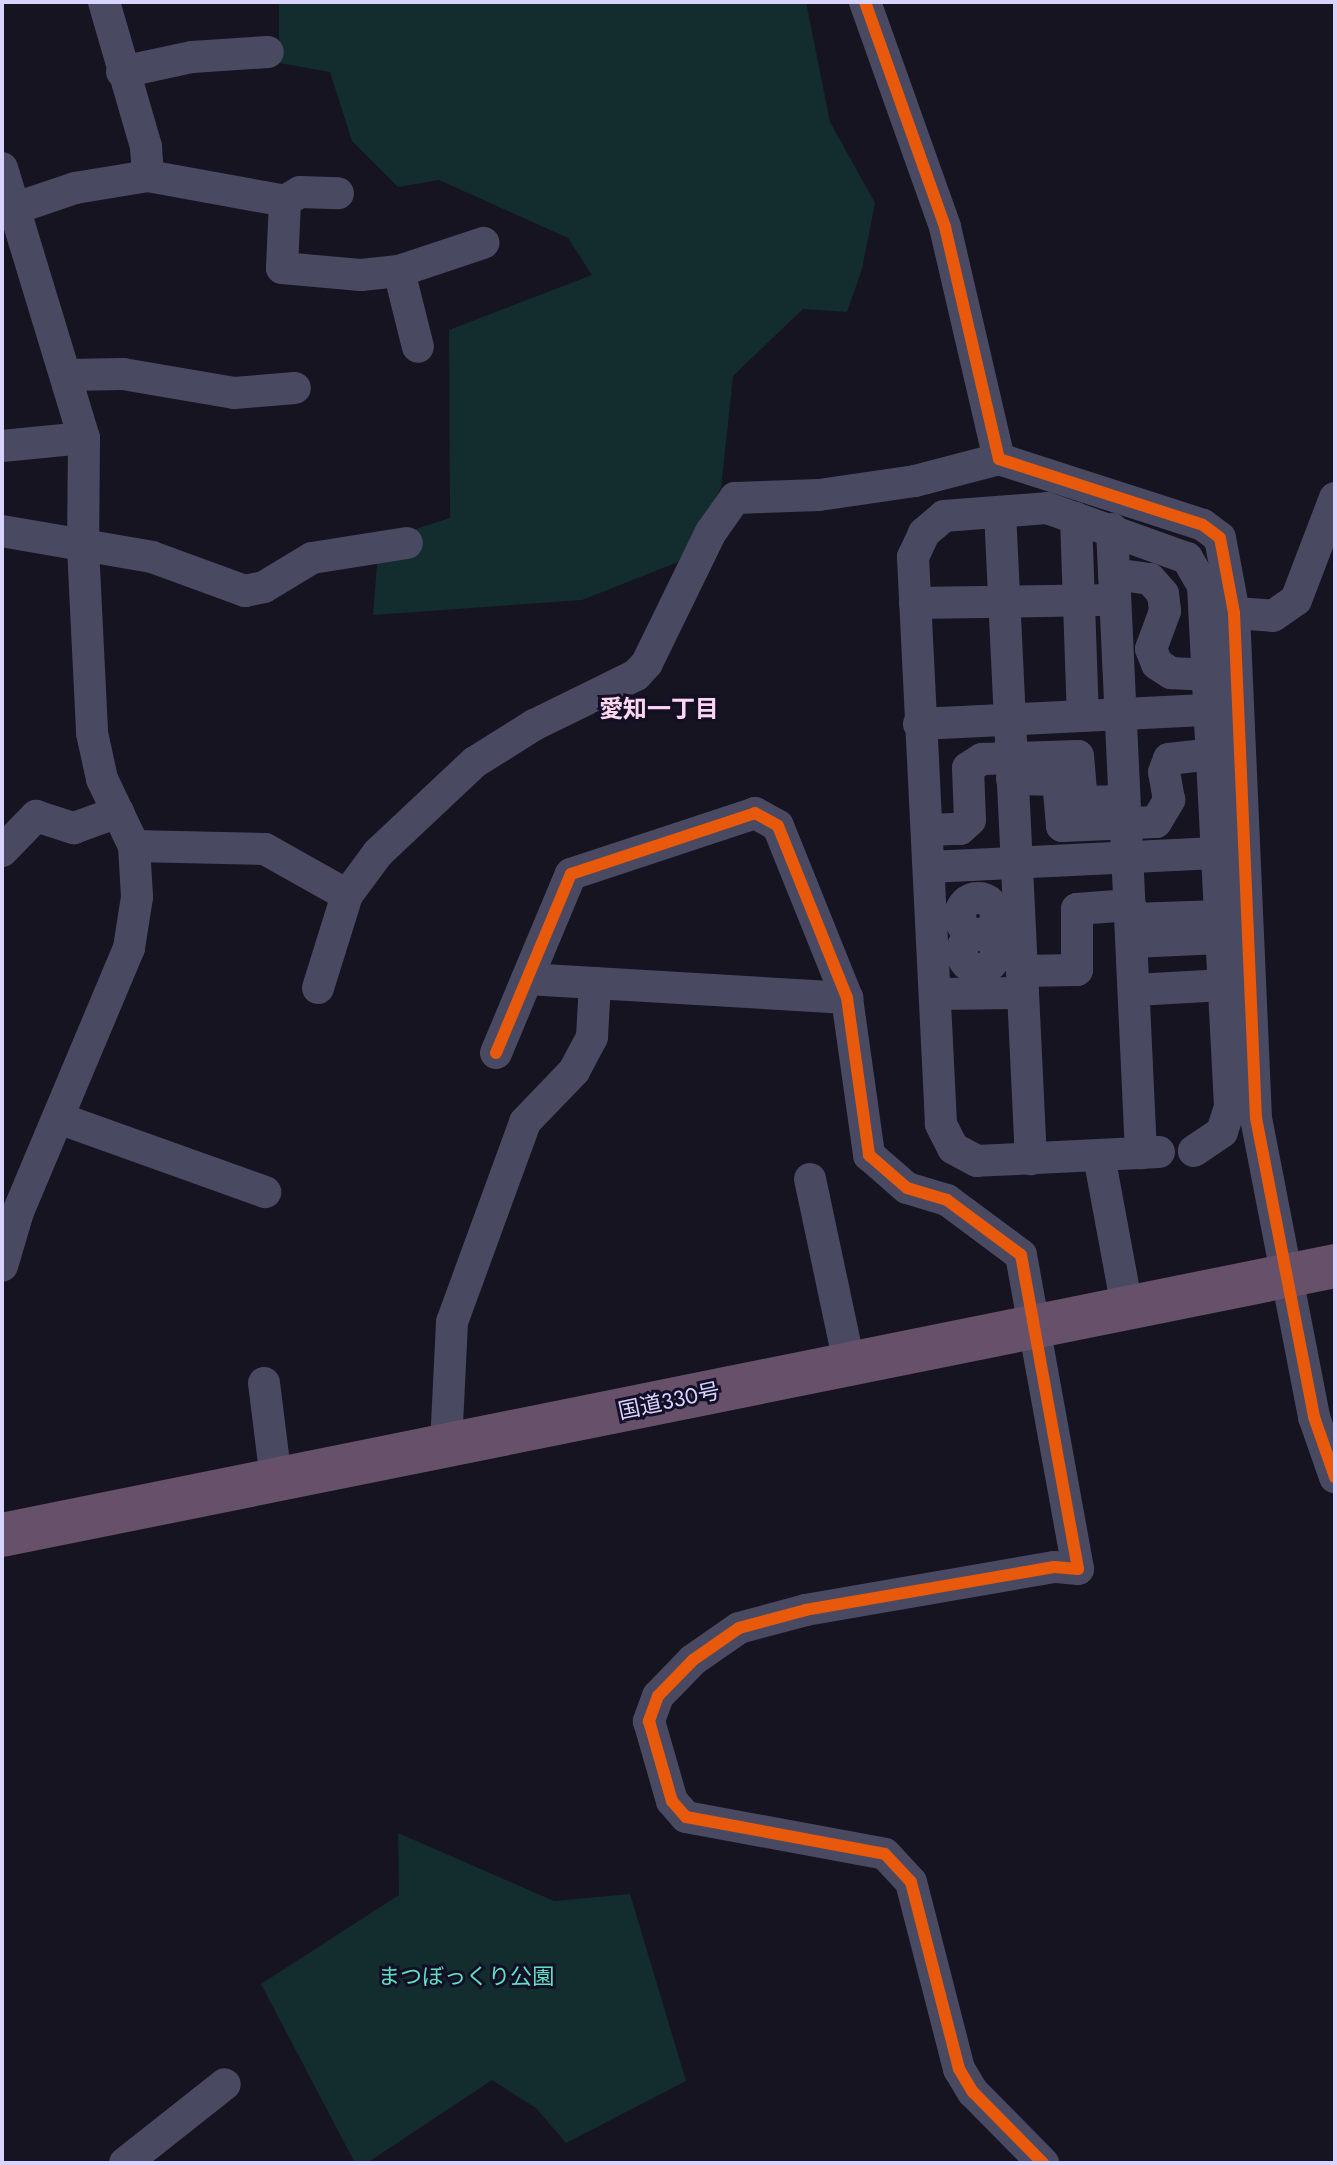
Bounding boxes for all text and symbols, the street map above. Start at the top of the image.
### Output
district label: 愛知一丁目 [599,695,719,723]
street label: 国道330号 [616,1377,722,1425]
park label: まつぼっくり公園 [378,1964,554,1990]

